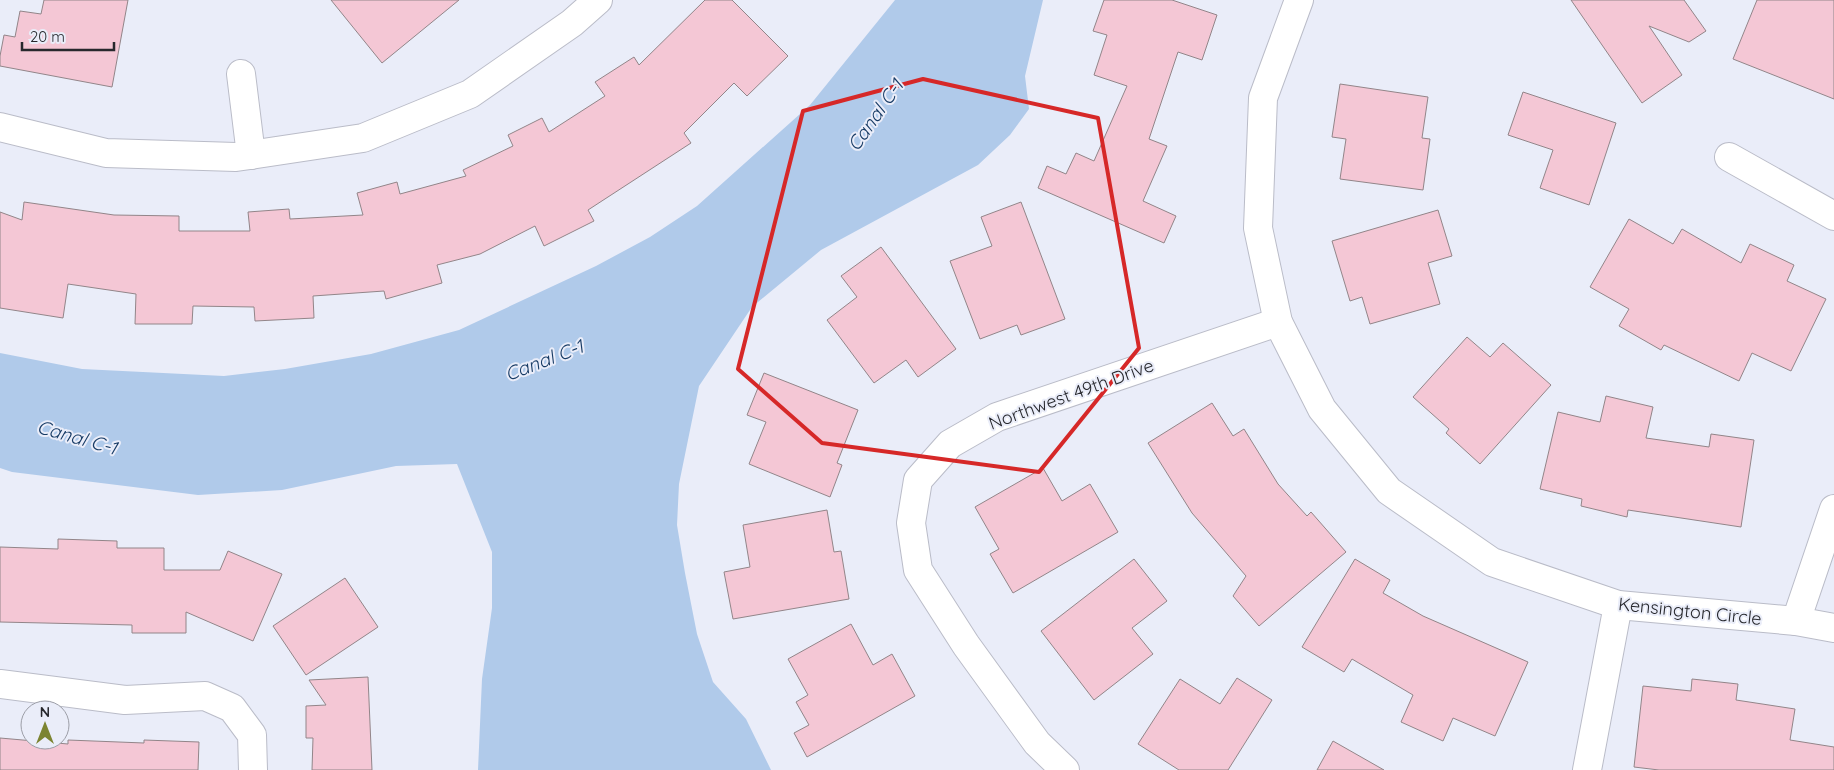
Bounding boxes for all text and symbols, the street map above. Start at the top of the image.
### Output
scale bar [22,20,115,52]
text: 20 m [30,27,65,46]
water label: Canal C-1 [842,73,909,155]
water label: Canal C-1 [501,333,588,386]
street label: Northwest 49th Drive [985,353,1157,435]
water label: Canal C-1 [34,414,122,460]
street label: Kensington Circle [1617,592,1763,630]
north arrow [20,700,70,750]
text: N [40,703,50,721]

